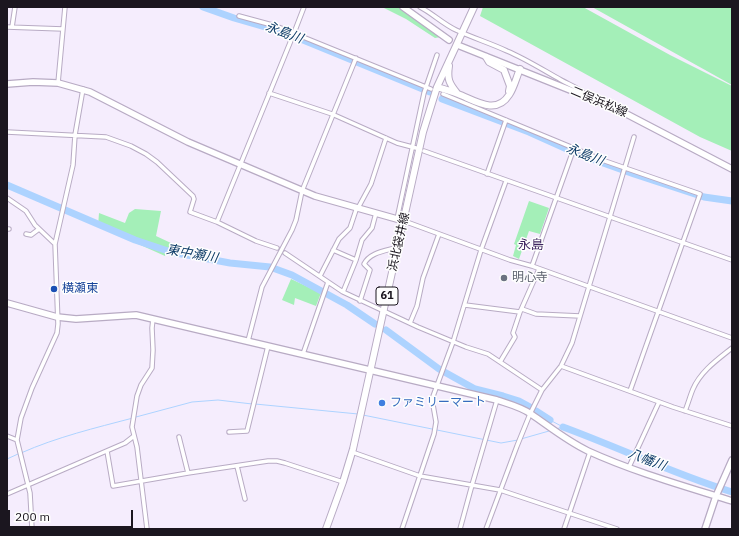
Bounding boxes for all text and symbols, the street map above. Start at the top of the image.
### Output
water label: 永島川 [263,19,305,47]
street label: 二俣浜松線 [569,84,629,120]
water label: 永島川 [564,141,606,169]
street label: 浜北袋井線 [385,211,413,273]
district label: 永島 [518,237,544,253]
water label: 東中瀬川 [165,242,219,266]
place label: 明心寺 [512,271,548,285]
marker: 明心寺 [499,273,509,283]
place label: 横瀬東 [62,282,98,296]
marker: 横瀬東 [49,284,59,294]
road number: 61 [376,287,398,305]
place label: ファミリーマート [390,396,486,410]
marker: ファミリーマート [377,398,387,408]
water label: 八幡川 [626,446,668,474]
scale bar [10,502,135,528]
text: 200 m [15,509,50,524]

